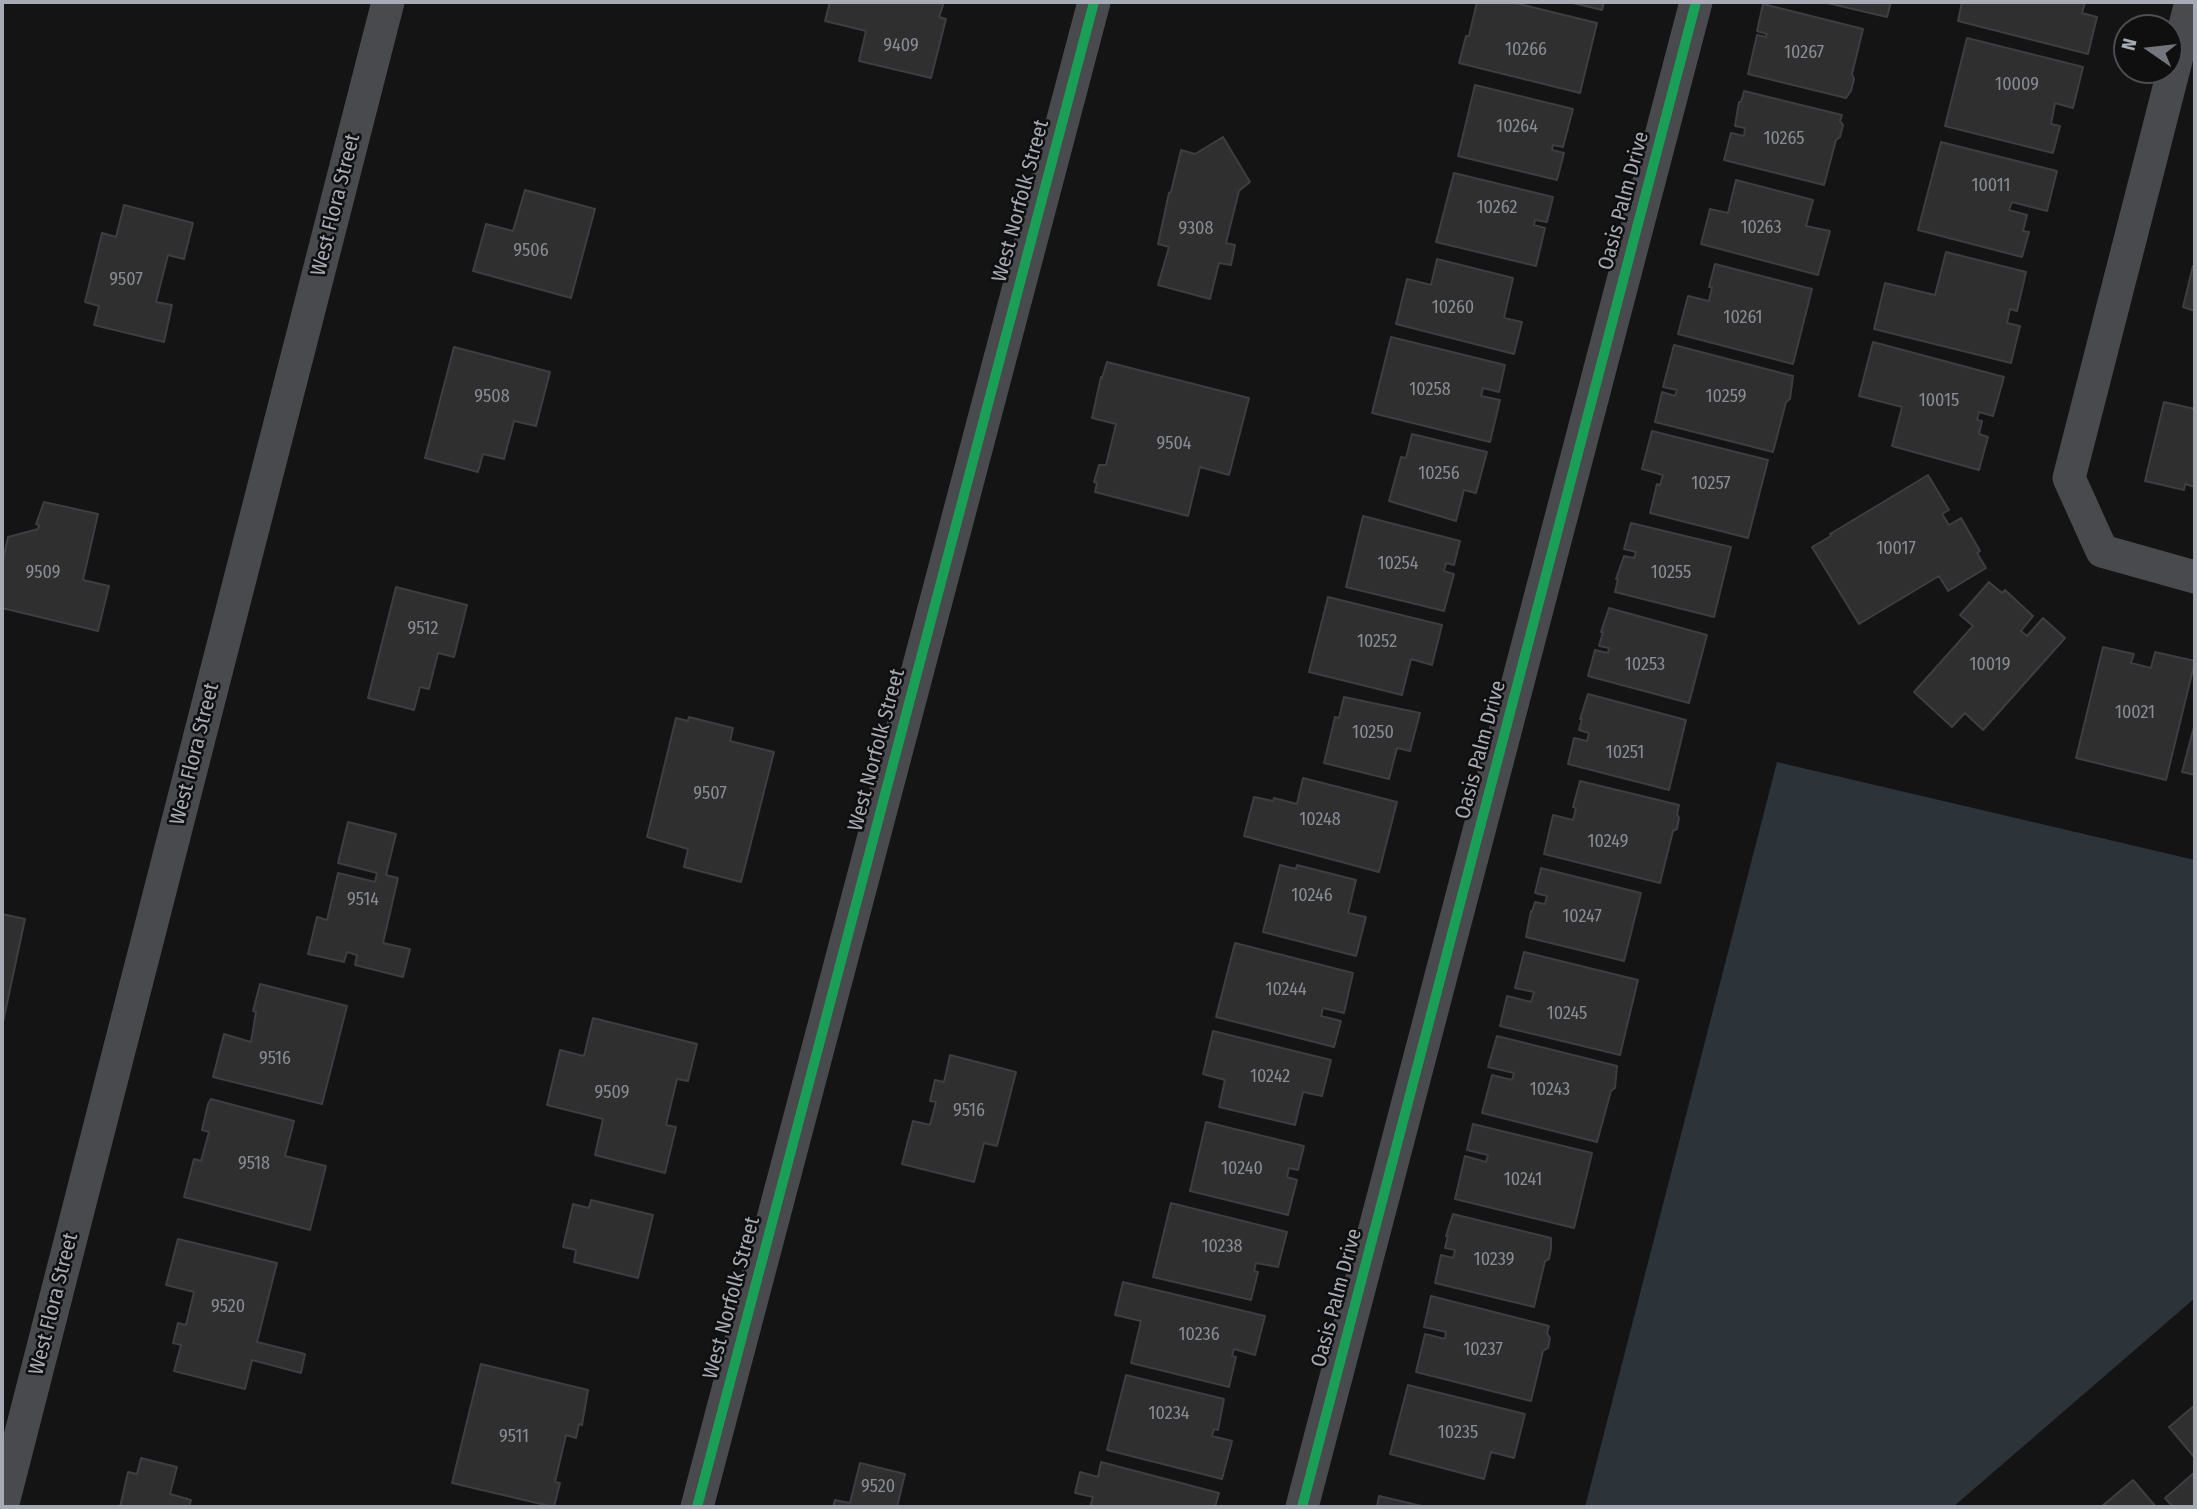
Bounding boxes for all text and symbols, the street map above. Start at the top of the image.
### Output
north arrow [2113,14,2183,84]
house number: 9409 [883,35,919,57]
text: N [2117,36,2142,53]
house number: 10266 [1505,39,1547,61]
house number: 10267 [1784,42,1824,64]
house number: 10009 [1995,74,2039,96]
house number: 10264 [1496,116,1538,138]
street label: West Norfolk Street [987,117,1055,285]
house number: 10265 [1763,128,1805,150]
street label: Oasis Palm Drive [1593,129,1655,273]
street label: West Flora Street [306,131,366,279]
house number: 10011 [1971,175,2011,197]
house number: 10262 [1477,197,1517,219]
house number: 10263 [1740,217,1782,239]
house number: 9308 [1179,218,1213,240]
house number: 9506 [513,240,549,262]
house number: 9507 [109,269,143,291]
house number: 10260 [1432,297,1474,319]
house number: 10261 [1723,307,1763,329]
house number: 10258 [1409,379,1451,401]
house number: 9508 [474,386,510,408]
house number: 10259 [1706,386,1746,408]
house number: 10015 [1919,390,1959,412]
house number: 9504 [1156,433,1192,455]
house number: 10256 [1418,463,1460,485]
house number: 10257 [1691,473,1731,495]
house number: 10017 [1876,538,1916,560]
house number: 10254 [1377,553,1419,575]
house number: 9509 [26,562,60,584]
house number: 10255 [1651,562,1691,584]
house number: 9512 [407,618,439,640]
house number: 10252 [1357,631,1397,653]
house number: 10253 [1625,654,1665,676]
house number: 10019 [1969,654,2011,676]
street label: West Norfolk Street [843,666,911,834]
street label: Oasis Palm Drive [1450,678,1512,822]
street label: West Flora Street [165,680,225,828]
house number: 10021 [2115,702,2155,724]
house number: 10250 [1352,722,1394,744]
house number: 10251 [1606,742,1644,764]
house number: 9507 [693,783,727,805]
house number: 10248 [1299,809,1341,831]
house number: 10249 [1588,831,1628,853]
house number: 10246 [1291,885,1333,907]
house number: 9514 [347,889,379,911]
house number: 10247 [1562,906,1602,928]
house number: 10244 [1265,979,1307,1001]
house number: 10245 [1547,1003,1587,1025]
house number: 9516 [259,1048,291,1070]
house number: 10242 [1250,1066,1290,1088]
house number: 10243 [1530,1079,1570,1101]
house number: 9509 [595,1082,629,1104]
house number: 9516 [953,1100,985,1122]
house number: 9518 [238,1153,270,1175]
house number: 10240 [1221,1158,1263,1180]
house number: 10241 [1504,1169,1542,1191]
street label: West Norfolk Street [698,1214,766,1382]
street label: Oasis Palm Drive [1306,1226,1368,1370]
street label: West Flora Street [24,1230,84,1378]
house number: 10238 [1201,1236,1243,1258]
house number: 10239 [1474,1249,1514,1271]
house number: 9520 [211,1296,245,1318]
house number: 10236 [1178,1324,1220,1346]
house number: 10237 [1463,1339,1503,1361]
house number: 10234 [1149,1403,1189,1425]
house number: 10235 [1438,1422,1478,1444]
house number: 9511 [499,1426,529,1448]
house number: 9520 [861,1476,895,1498]

